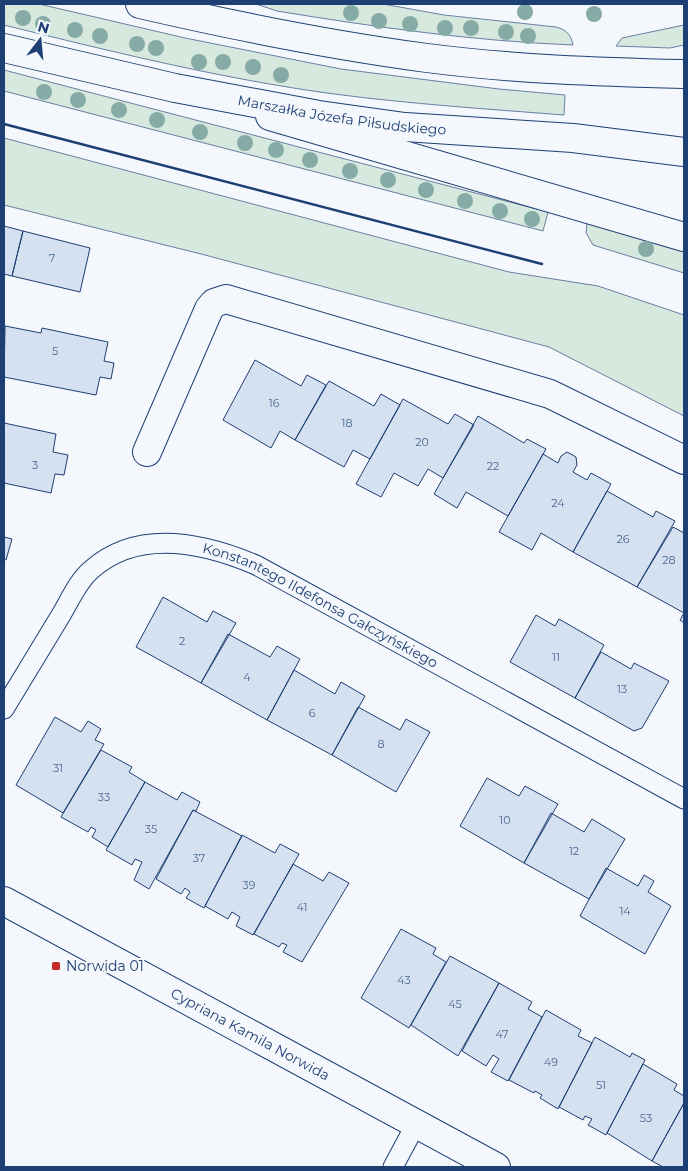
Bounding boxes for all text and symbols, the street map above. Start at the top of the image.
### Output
north arrow [15,15,65,65]
text: N [36,17,52,38]
street label: Marszałka Józefa Piłsudskiego [236,91,447,139]
house number: 7 [49,251,55,265]
house number: 5 [52,344,58,358]
house number: 16 [269,396,280,410]
house number: 18 [342,416,353,430]
house number: 20 [415,435,429,449]
house number: 3 [32,458,38,472]
house number: 22 [487,459,499,473]
house number: 24 [551,496,565,510]
house number: 26 [617,532,630,546]
street label: Konstantego Ildefonsa Gałczyńskiego [201,539,441,672]
house number: 28 [662,553,676,567]
house number: 2 [179,634,185,648]
house number: 11 [552,650,560,664]
house number: 4 [243,670,251,684]
house number: 13 [617,682,627,696]
house number: 6 [309,706,316,720]
house number: 8 [377,737,385,751]
house number: 31 [53,761,63,775]
house number: 33 [98,790,110,804]
house number: 10 [499,813,511,827]
house number: 35 [145,822,157,836]
house number: 12 [569,844,579,858]
house number: 37 [193,851,205,865]
house number: 39 [243,878,256,892]
house number: 41 [297,900,307,914]
house number: 14 [619,904,631,918]
place label: Norwida 01 [66,957,144,975]
marker: Norwida 01 [50,960,62,972]
house number: 43 [397,973,411,987]
street label: Cypriana Kamila Norwida [168,984,333,1084]
house number: 45 [448,997,462,1011]
house number: 47 [495,1027,509,1041]
house number: 49 [544,1055,558,1069]
house number: 51 [596,1078,606,1092]
house number: 53 [640,1111,652,1125]

